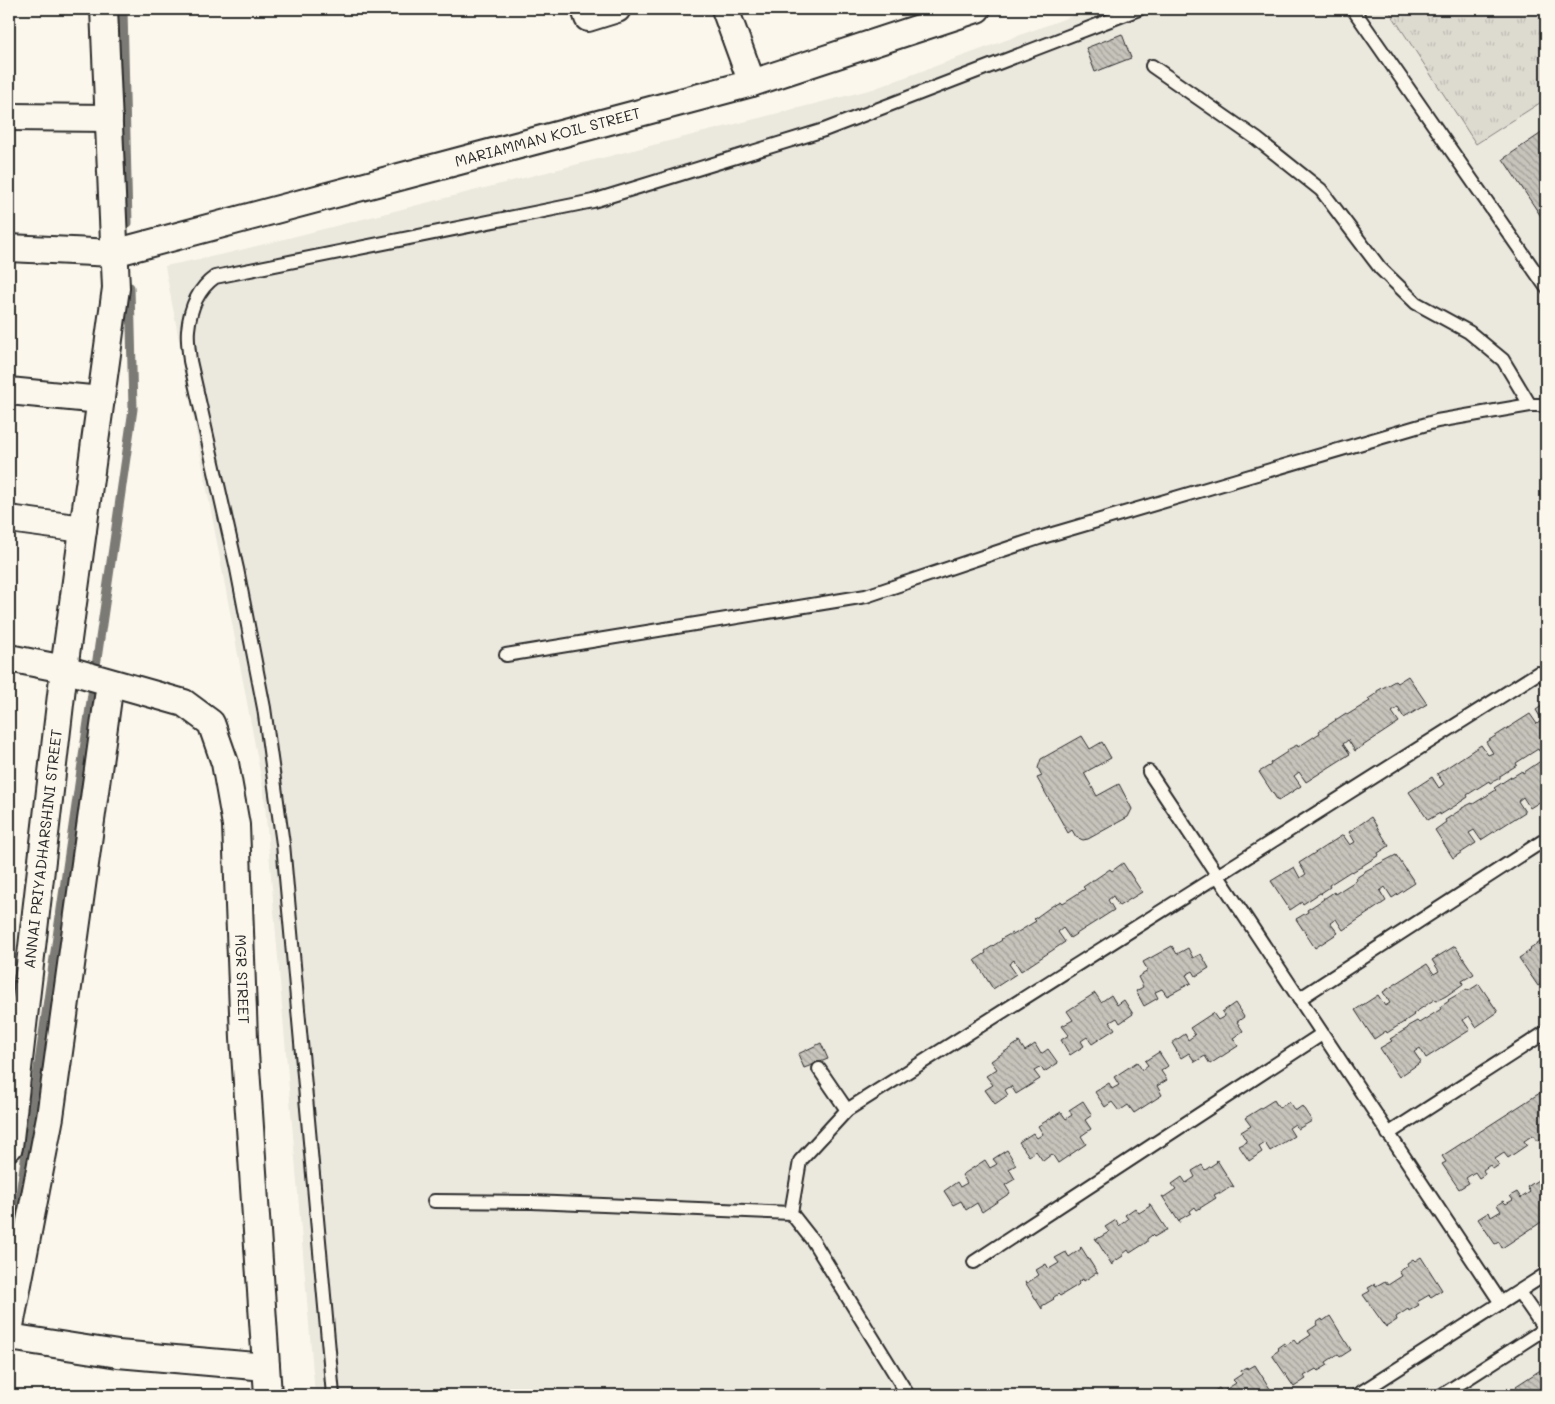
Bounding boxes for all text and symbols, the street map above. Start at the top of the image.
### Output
street label: MARIAMMAN KOIL STREET [452,102,643,171]
street label: ANNAI PRIYADHARSHINI STREET [19,728,66,970]
street label: MGR STREET [231,934,254,1024]

